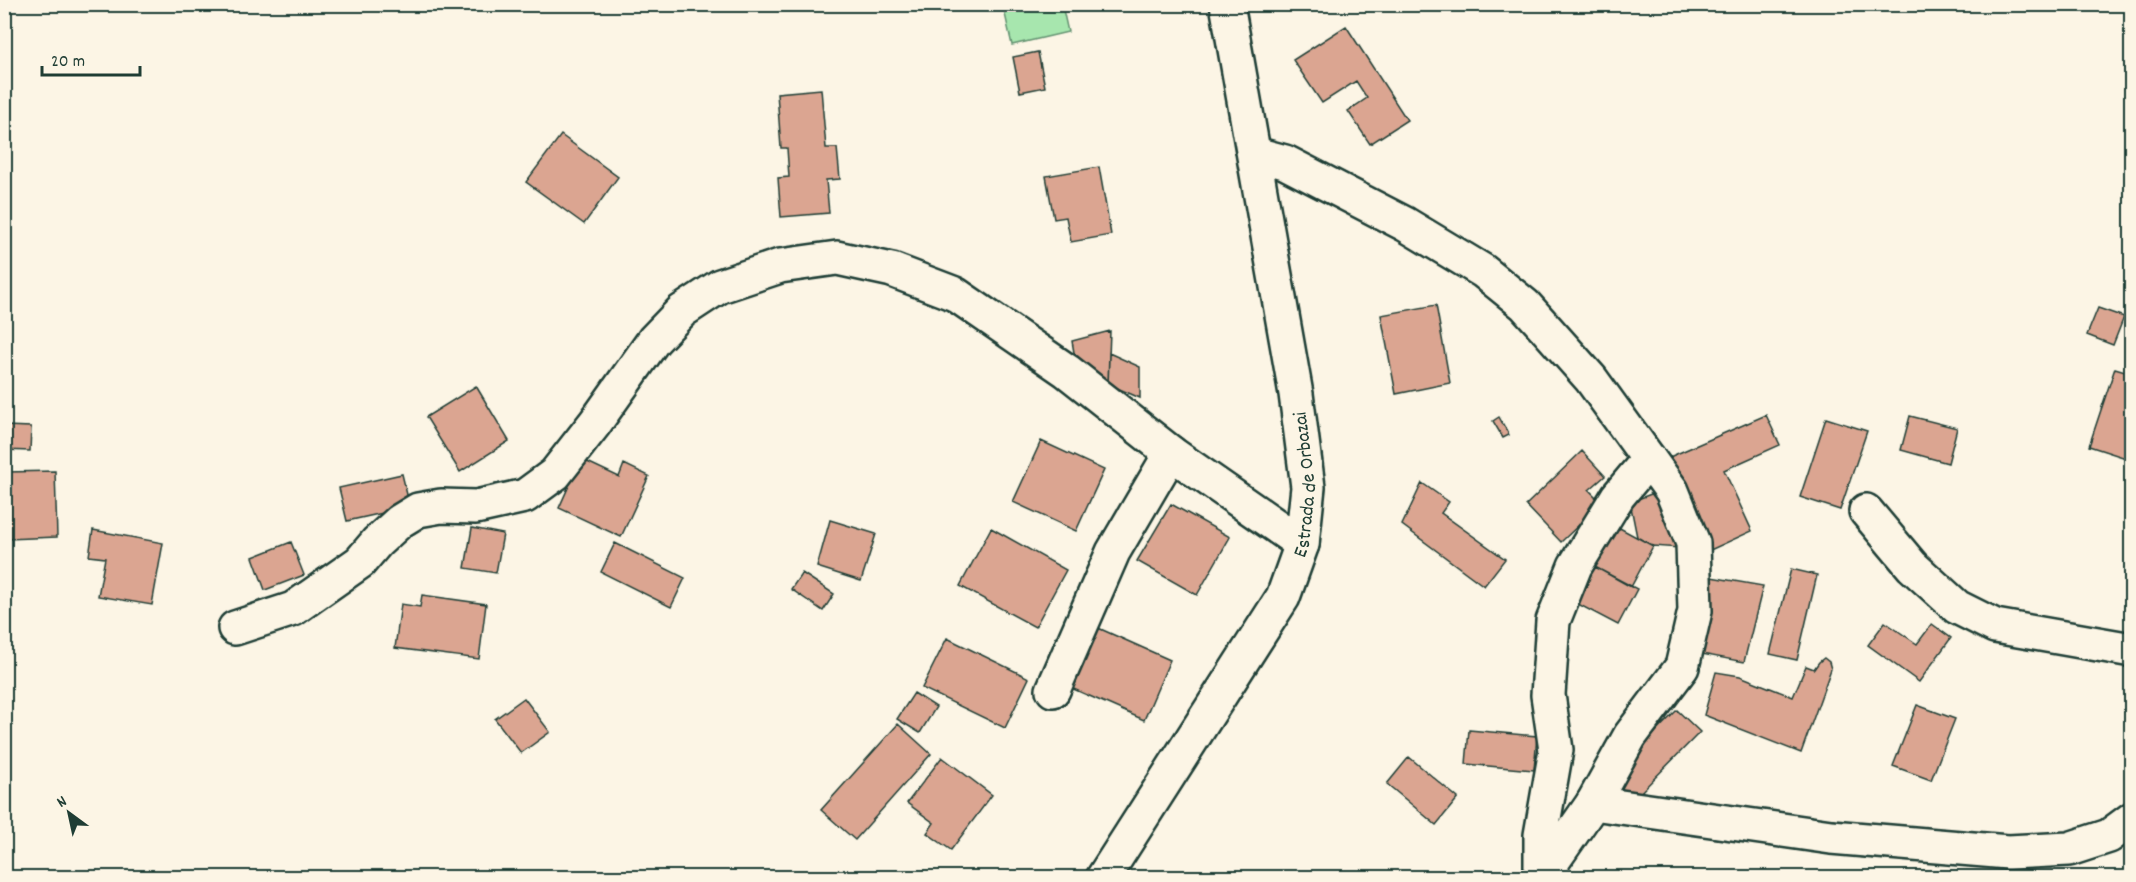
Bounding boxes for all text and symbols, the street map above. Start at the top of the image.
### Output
scale bar [42,39,140,77]
text: 20 m [51,50,85,75]
street label: Estrada de Orbazai [1287,410,1325,562]
north arrow [39,783,99,843]
text: N [53,791,72,814]

